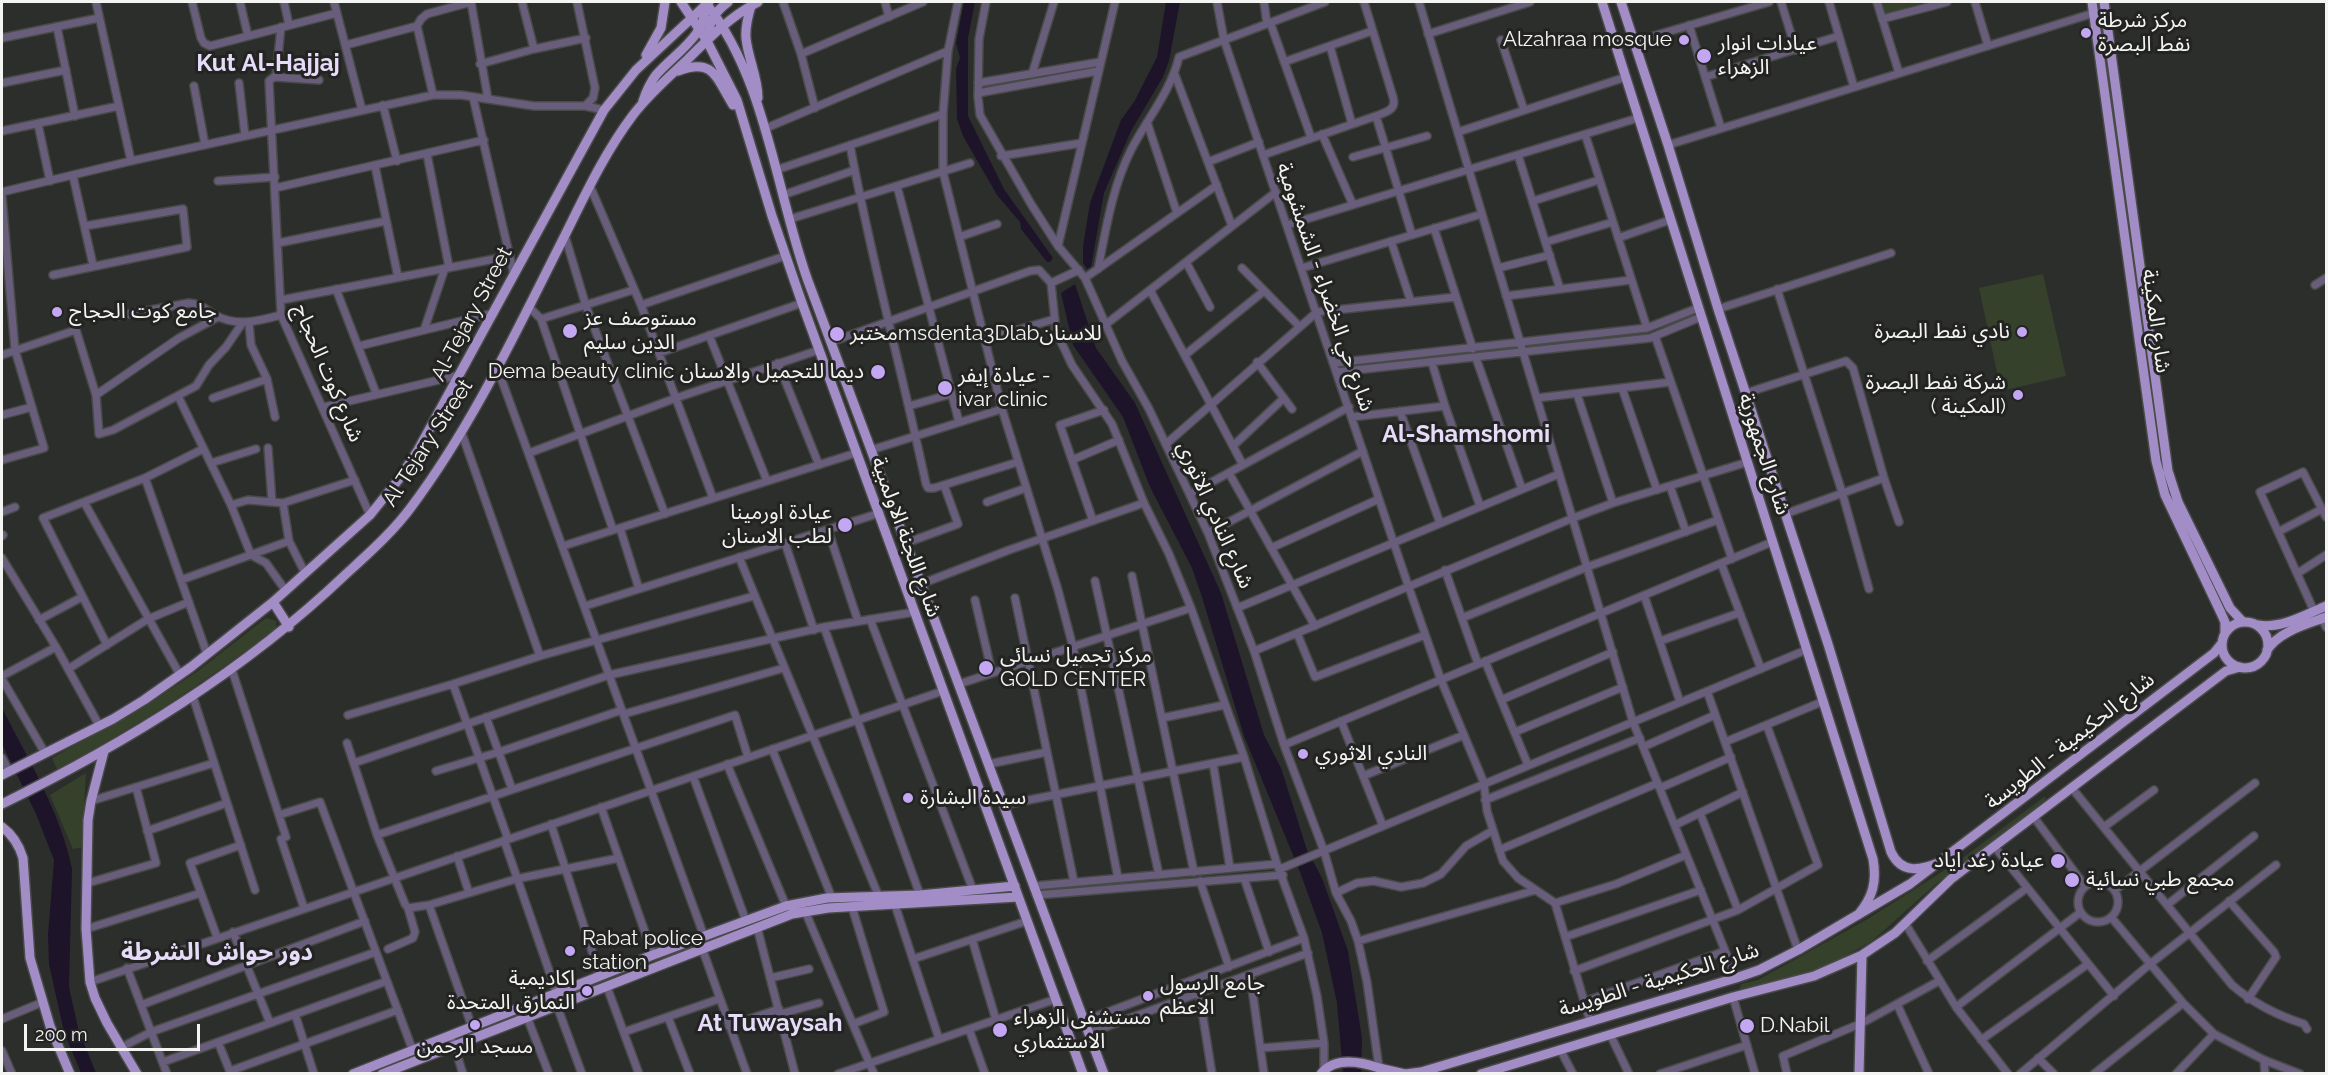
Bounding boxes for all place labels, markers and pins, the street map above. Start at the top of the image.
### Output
place label: مركز شرطة نفط البصرة [2098,8,2190,58]
marker: مركز شرطة نفط البصرة [2079,26,2093,40]
place label: Alzahraa mosque [1503,27,1672,53]
place label: عيادات انوار الزهراء [1718,31,1817,81]
marker: Alzahraa mosque [1677,33,1691,47]
marker: عيادات انوار الزهراء [1695,47,1713,65]
place label: جامع كوت الحجاج [69,299,217,325]
marker: جامع كوت الحجاج [50,305,64,319]
place label: مستوصف عز الدين سليم [584,306,697,356]
place label: نادي نفط البصرة [1874,319,2010,345]
place label: مختبرmsdenta3Dlabللاسنان [850,321,1102,347]
marker: مستوصف عز الدين سليم [561,322,579,340]
marker: مختبرmsdenta3Dlabللاسنان [828,325,846,343]
marker: نادي نفط البصرة [2015,325,2029,339]
place label: Dema beauty clinic ديما للتجميل والاسنان [488,359,864,385]
marker: Dema beauty clinic ديما للتجميل والاسنان [869,363,887,381]
place label: عيادة إيفر - ivar clinic [958,363,1051,413]
place label: شركة نفط البصرة ( المكينة) [1865,370,2006,420]
marker: عيادة إيفر - ivar clinic [936,379,954,397]
marker: شركة نفط البصرة ( المكينة) [2011,388,2025,402]
place label: عيادة اورمينا لطب الاسنان [722,500,832,550]
marker: عيادة اورمينا لطب الاسنان [836,516,854,534]
place label: مركز تجميل نسائي GOLD CENTER [1000,643,1152,693]
marker: مركز تجميل نسائي GOLD CENTER [977,659,995,677]
place label: النادي الاثوري [1315,741,1427,767]
marker: النادي الاثوري [1296,747,1310,761]
place label: سيدة البشارة [920,785,1026,811]
marker: سيدة البشارة [901,791,915,805]
place label: عيادة رغد اياد [1934,848,2044,874]
marker: عيادة رغد اياد [2049,852,2067,870]
place label: مجمع طبي نسائية [2086,867,2235,893]
marker: مجمع طبي نسائية [2063,871,2081,889]
place label: Rabat police station [582,926,703,976]
marker: Rabat police station [563,944,577,958]
place label: اكاديمية النمارق المتحدة [447,966,575,1016]
place label: جامع الرسول الاعظم [1160,971,1265,1021]
marker: اكاديمية النمارق المتحدة [580,984,594,998]
marker: جامع الرسول الاعظم [1141,989,1155,1003]
place label: مستشفى الزهراء الاستثماري [1014,1005,1151,1055]
place label: D.Nabil [1760,1013,1829,1039]
marker: D.Nabil [1738,1017,1756,1035]
marker: مسجد الرحمن [468,1018,482,1032]
marker: مستشفى الزهراء الاستثماري [991,1021,1009,1039]
place label: مسجد الرحمن [417,1034,533,1060]

